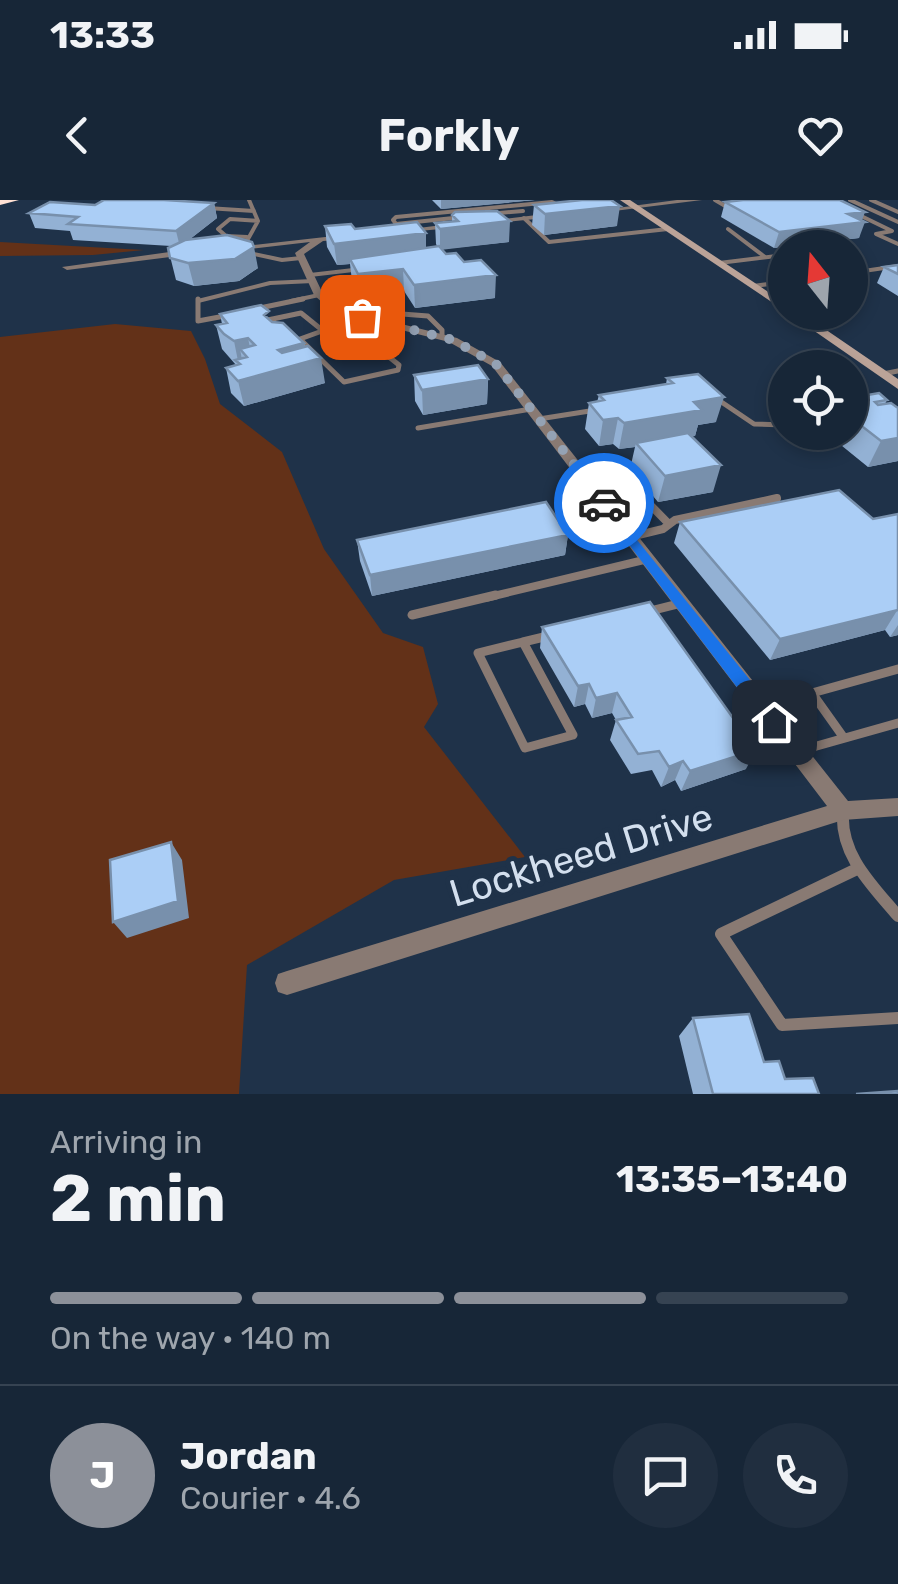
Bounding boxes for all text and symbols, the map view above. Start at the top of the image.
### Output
text: 13:33 [50,12,155,58]
icon: back [50,108,105,163]
icon: heart [793,108,848,163]
text: Forkly [378,109,520,162]
north arrow [768,230,868,330]
map controls [768,230,868,450]
pin [320,275,405,360]
icon: bag [335,290,390,345]
button: locate [768,350,868,450]
courier [554,453,654,553]
icon: car [577,476,632,531]
pin [732,680,817,765]
icon: home [747,695,802,750]
street label: Lockheed Drive [444,793,718,917]
text: Arriving in [50,1123,202,1161]
text: 13:35–13:40 [616,1156,848,1202]
text: 2 min [50,1160,226,1237]
text: On the way · 140 m [50,1319,331,1357]
button: chat [613,1423,718,1528]
button: phone [743,1423,848,1528]
text: Jordan [180,1433,317,1479]
text: J [90,1452,115,1498]
text: Courier · 4.6 [180,1479,361,1517]

